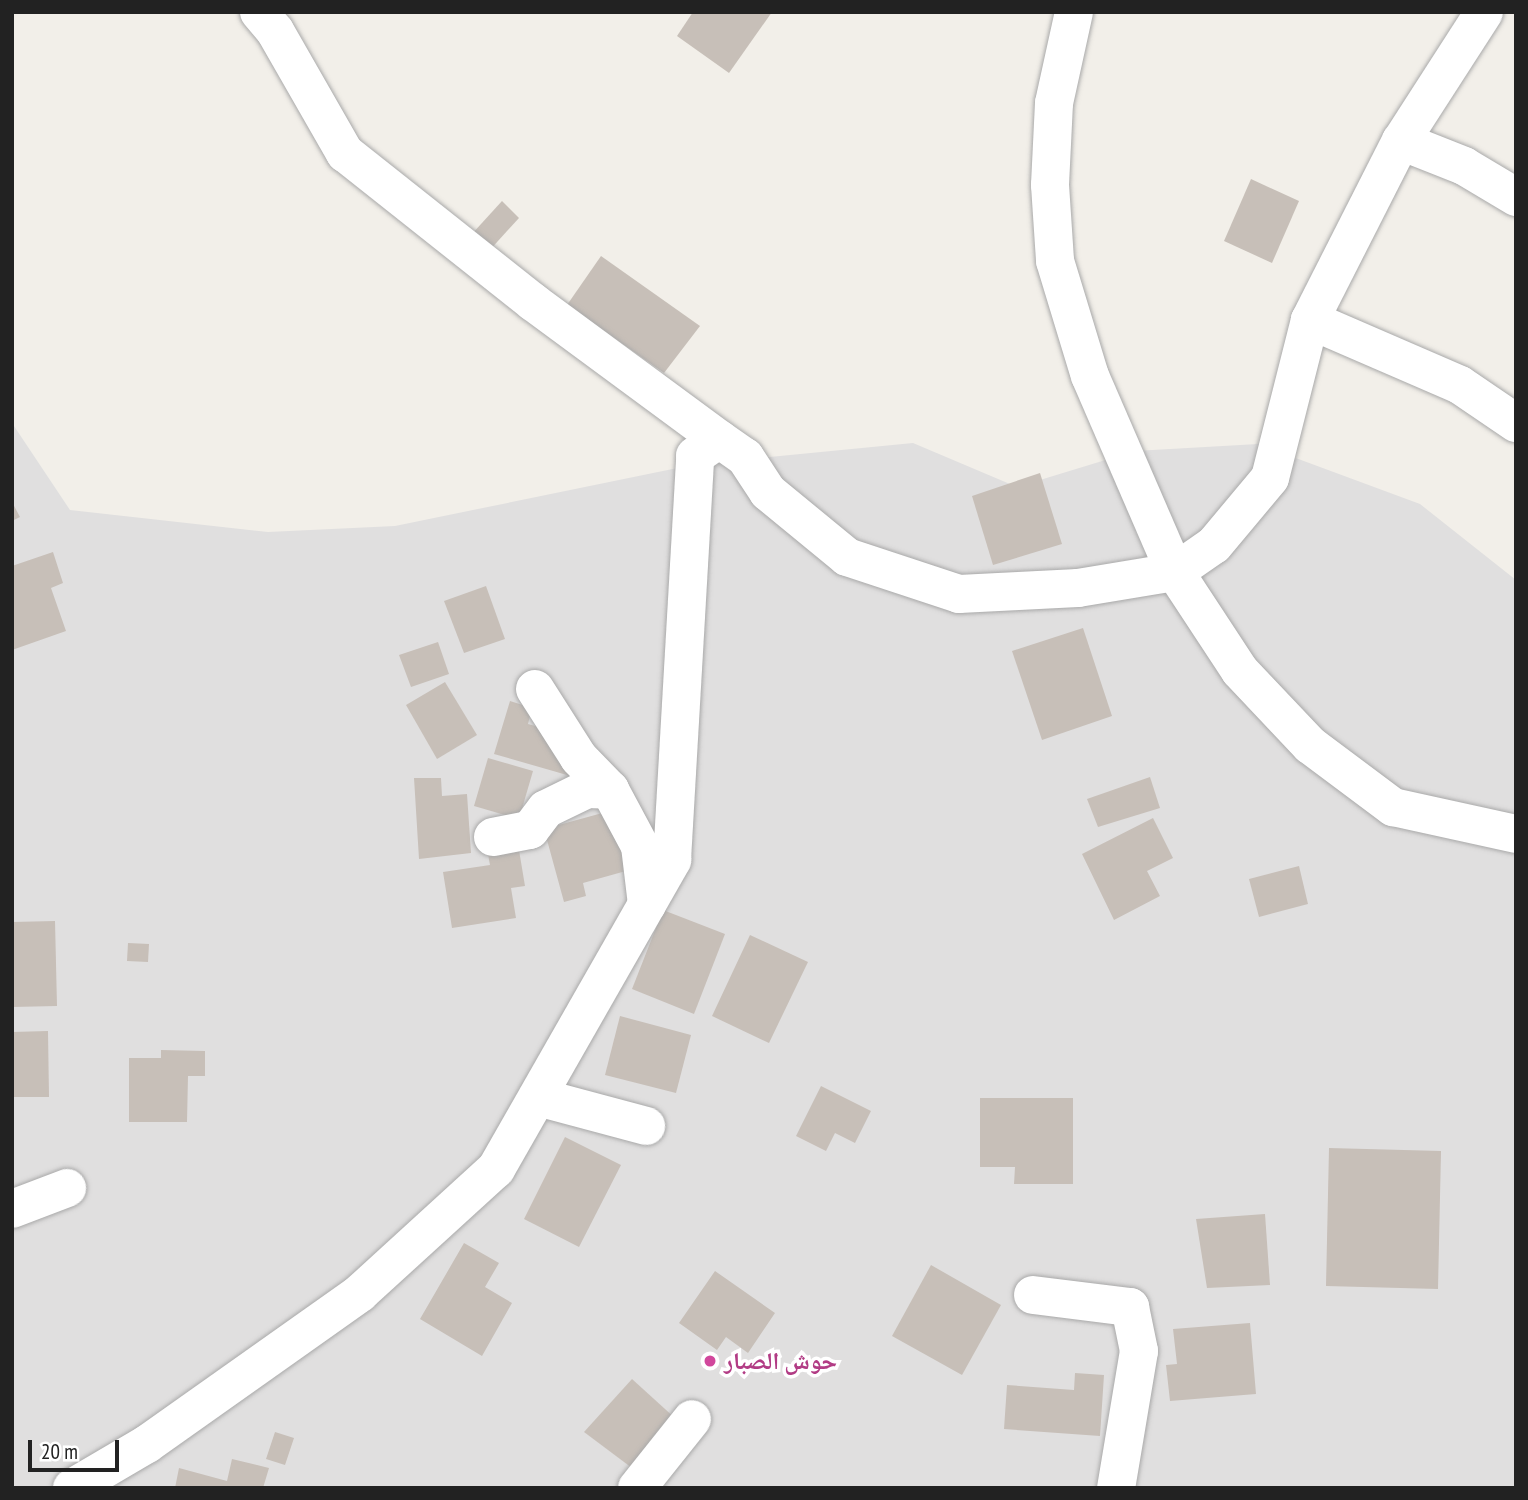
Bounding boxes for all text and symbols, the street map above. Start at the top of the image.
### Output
place label: حوش الصبار [724,1347,837,1375]
marker: حوش الصبار [702,1353,718,1369]
scale bar [32,1426,122,1470]
text: 20 m [41,1438,78,1465]

